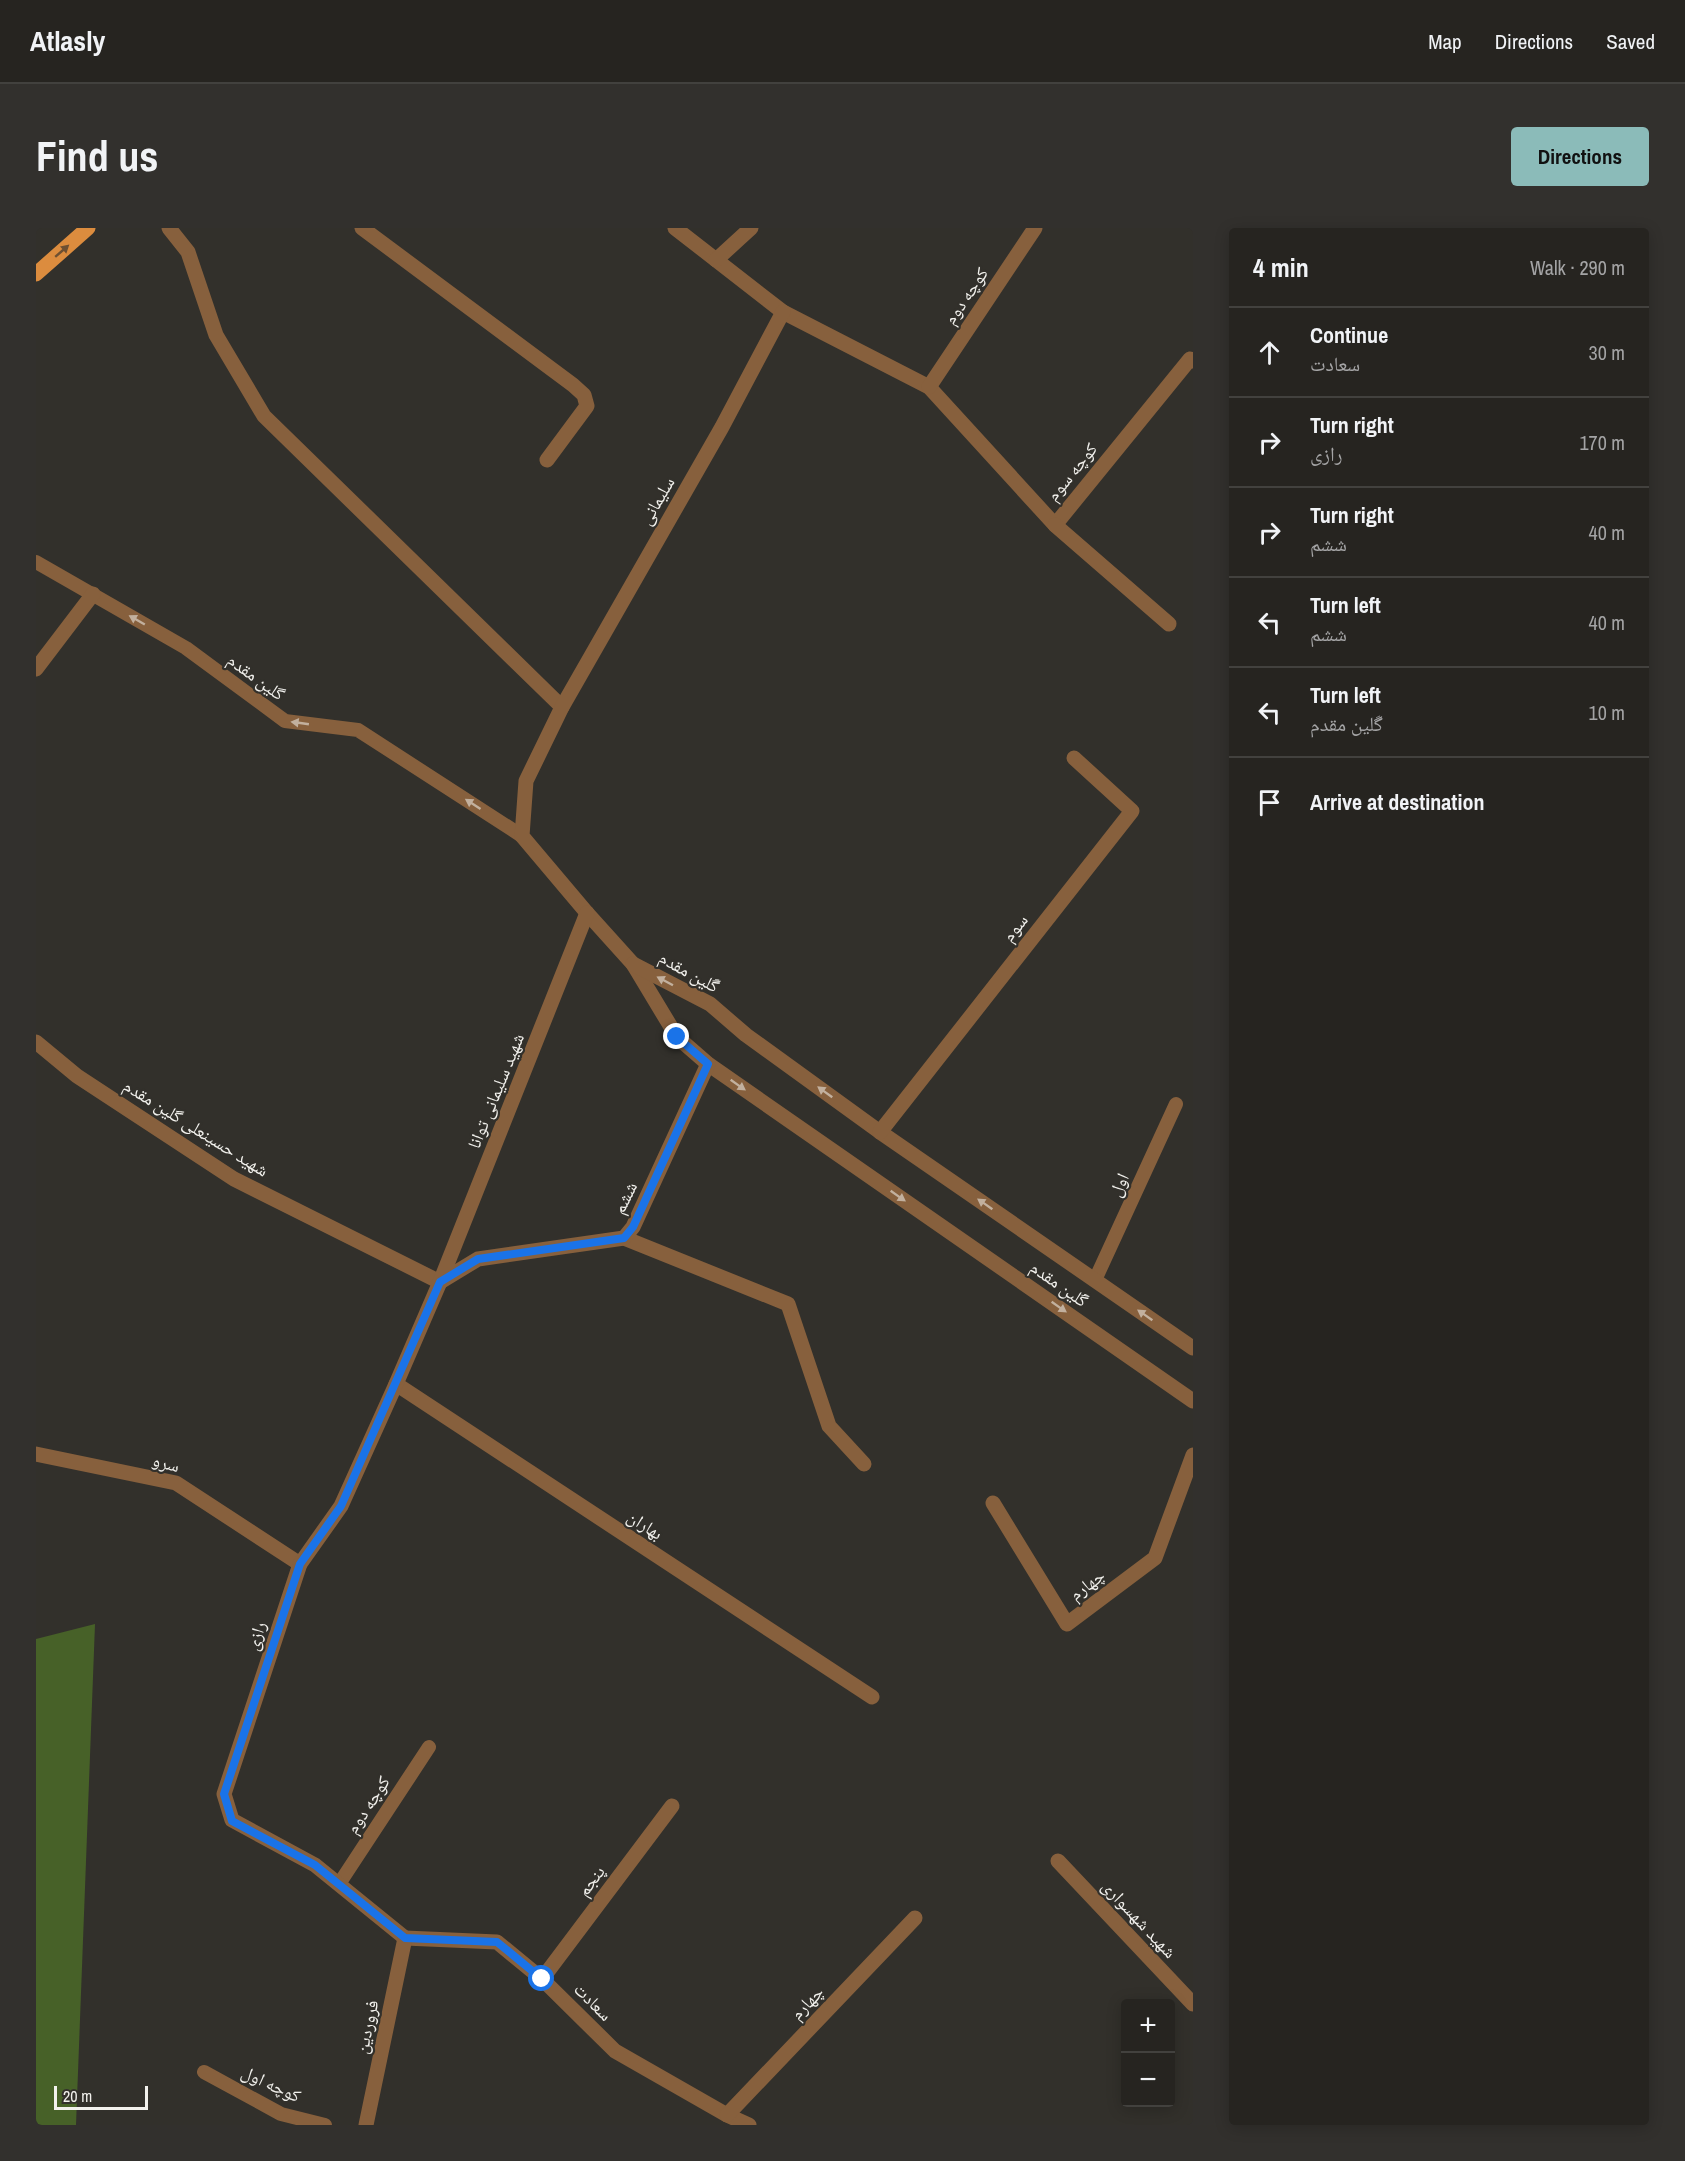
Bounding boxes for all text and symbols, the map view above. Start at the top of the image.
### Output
text: Atlasly [30,22,105,60]
text: Map [1428,27,1462,56]
text: Directions [1495,27,1573,56]
text: Saved [1606,27,1655,56]
button: Directions [1511,127,1649,186]
text: Find us [36,128,158,184]
one-way arrow [54,245,69,258]
text: 4 min [1253,250,1309,285]
text: Walk · 290 m [1530,254,1625,281]
street label: کوچه دوم [937,262,994,329]
text: Continue [1310,320,1388,350]
icon: ahead [1253,336,1286,369]
text: 30 m [1589,339,1625,366]
text: سعادت [1310,350,1360,377]
text: Turn right [1310,410,1394,440]
icon: right [1253,426,1286,459]
text: 170 m [1579,429,1625,456]
street label: کوچه سوم [1040,437,1103,506]
text: رازی [1310,440,1343,467]
street label: سلیمانی [633,472,680,530]
text: Turn right [1310,500,1394,530]
icon: right [1253,516,1286,549]
text: 40 m [1589,519,1625,546]
text: ششم [1310,530,1347,557]
text: Turn left [1310,590,1381,620]
icon: left [1253,606,1286,639]
text: 40 m [1589,609,1625,636]
one-way arrow [129,614,145,625]
text: ششم [1310,620,1347,647]
street label: گلین مقدم [222,647,291,706]
text: Turn left [1310,680,1381,710]
icon: left [1253,696,1286,729]
text: 10 m [1589,699,1625,726]
text: گَلین مقدم [1310,710,1383,737]
one-way arrow [291,718,310,727]
icon: arrive [1253,786,1286,819]
text: Arrive at destination [1310,787,1484,817]
one-way arrow [465,799,481,810]
street label: سوم [996,909,1033,947]
street label: گَلین مقدم [655,945,724,999]
one-way arrow [657,976,674,986]
route end [663,1023,689,1049]
street label: شهید سلیمانی توانا [461,1029,530,1152]
street label: شهید حسینعلی گلین مقدم [119,1073,274,1182]
one-way arrow [730,1079,746,1091]
one-way arrow [817,1086,833,1098]
street label: اول [1102,1169,1135,1201]
street label: ششم [606,1177,643,1218]
one-way arrow [890,1190,906,1202]
one-way arrow [977,1198,993,1210]
street label: گَلین مقدم [1025,1255,1094,1313]
one-way arrow [1050,1301,1066,1313]
one-way arrow [1137,1310,1153,1321]
street label: سرو [150,1447,183,1478]
street label: بهاران [622,1504,668,1545]
street label: چهارم [1064,1563,1110,1606]
street label: رازی [239,1618,272,1654]
street label: کوچه دوم [340,1771,396,1838]
street label: پنجم [571,1860,610,1901]
street label: شهید شهسواری [1096,1874,1182,1963]
route start [528,1965,554,1991]
street label: سعادت [569,1977,618,2026]
street label: چهارم [784,1980,829,2025]
street label: فروردین [349,1998,384,2056]
map controls [1121,1999,1175,2107]
button: + [1121,1999,1175,2053]
button: − [1121,2053,1175,2107]
street label: کوچه اول [237,2059,306,2108]
scale bar [54,2083,148,2110]
text: 20 m [63,2085,92,2107]

